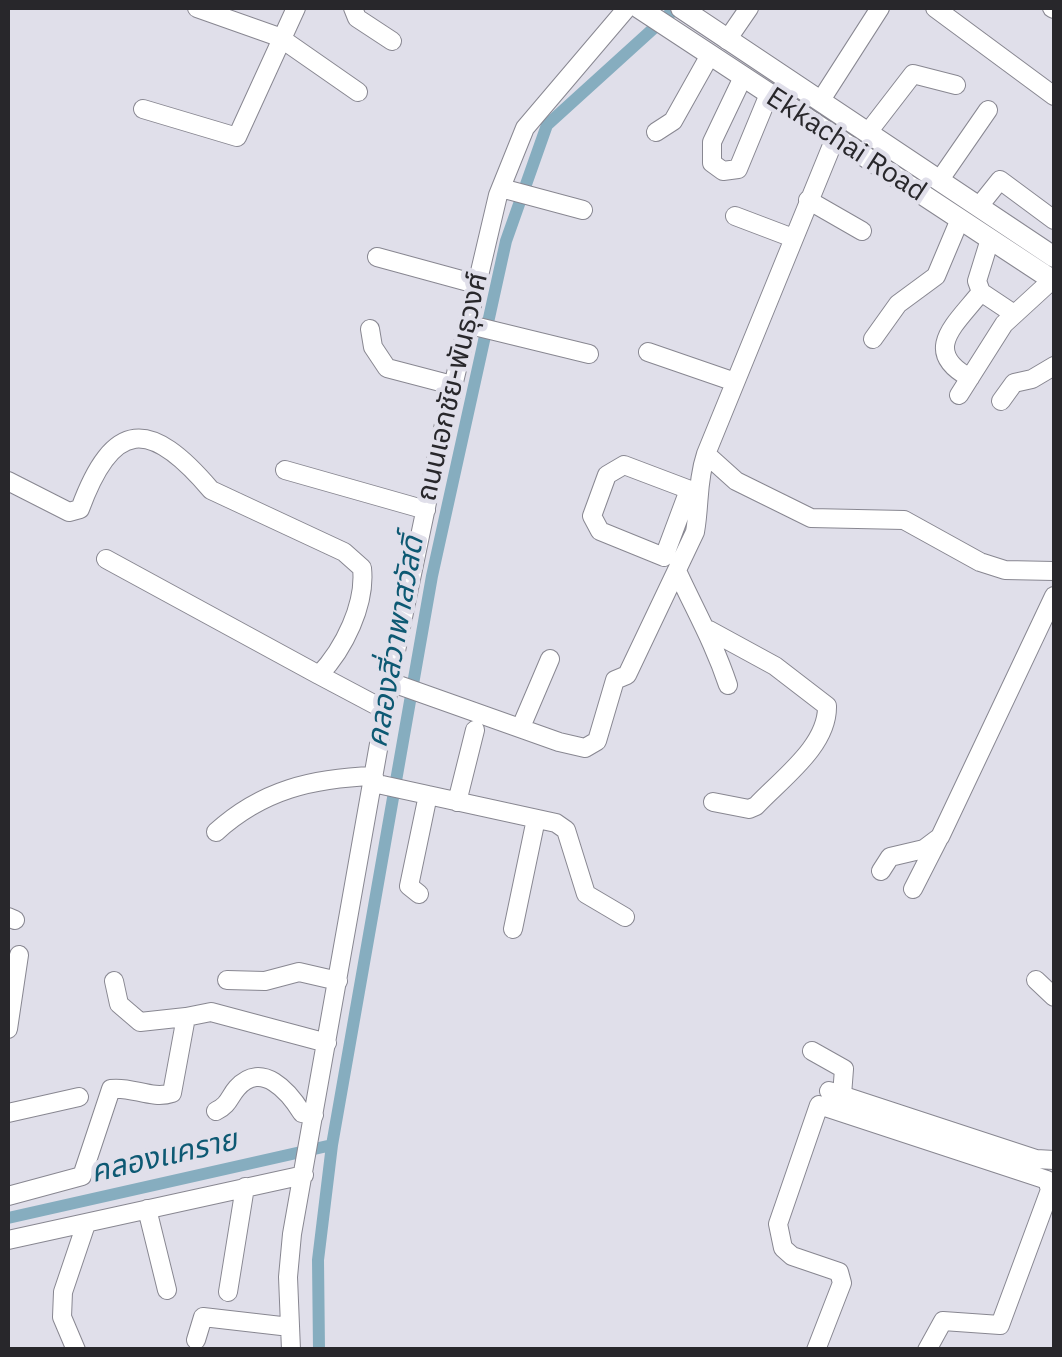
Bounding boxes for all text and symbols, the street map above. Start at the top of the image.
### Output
street label: Ekkachai Road [760,81,932,209]
street label: ถนนเอกชัย-พันธุวงศ์ [410,269,496,505]
water label: คลองสี่วาพาสวัสดิ์ [360,534,432,750]
water label: คลองเเคราย [87,1123,241,1191]

